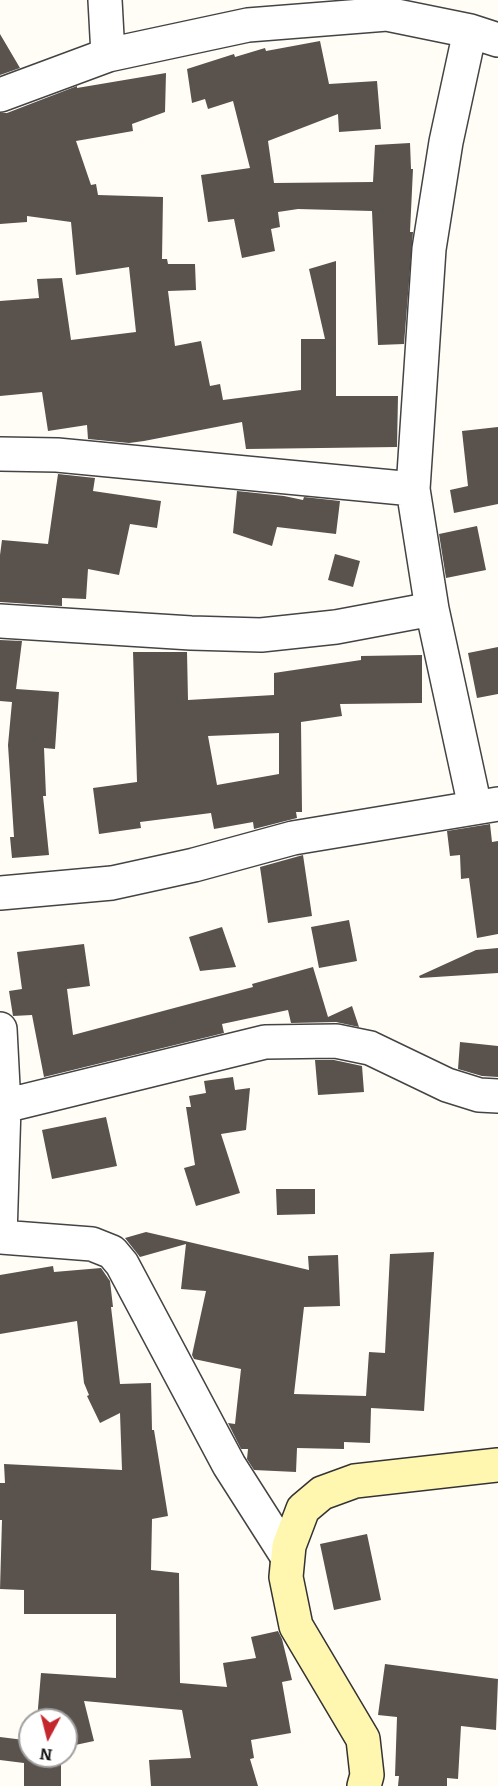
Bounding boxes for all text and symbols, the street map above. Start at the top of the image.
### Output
north arrow [18,1708,78,1768]
text: N [39,1744,53,1765]

